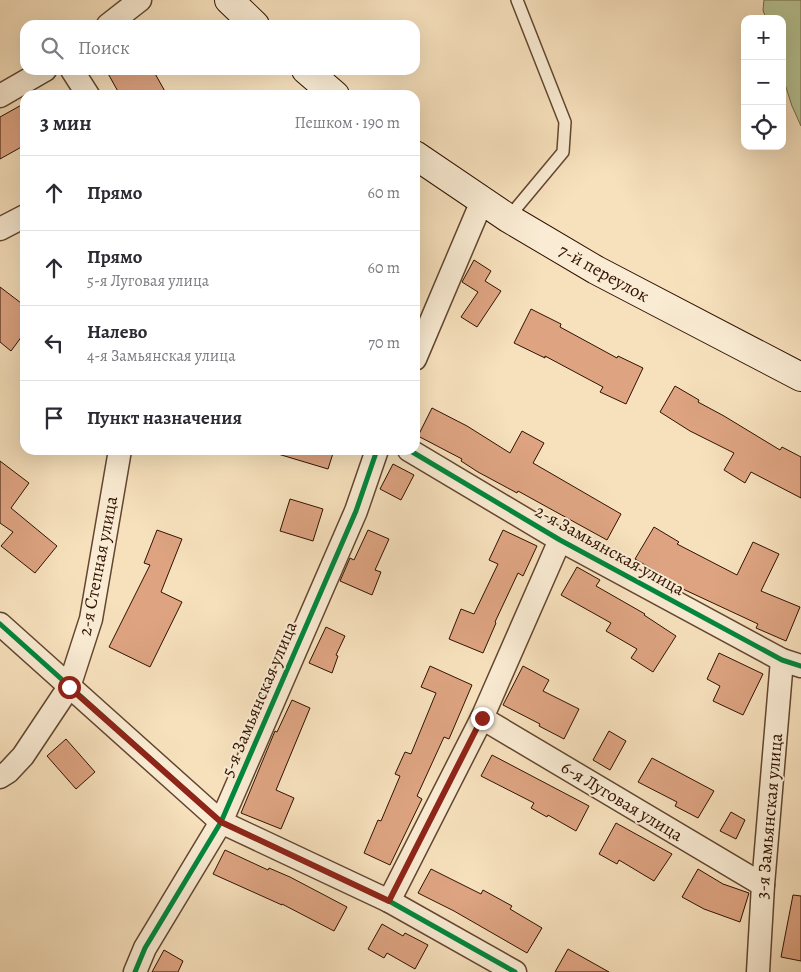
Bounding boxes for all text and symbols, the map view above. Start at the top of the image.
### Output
map controls [741,15,786,150]
button: + [741,15,786,60]
search box [20,20,420,75]
icon: search [38,34,66,62]
text: Поиск [78,35,130,61]
button: − [741,60,786,105]
button: locate [741,105,786,150]
text: 3 мин [40,109,92,137]
text: Пешком · 190 m [295,112,400,134]
icon: ahead [40,179,68,207]
text: Прямо [87,180,142,206]
text: 60 m [368,182,400,204]
street label: 7-й переулок [554,238,654,308]
text: Прямо [87,244,142,270]
icon: ahead [40,254,68,282]
text: 60 m [368,257,400,279]
text: 5-я Луговая улица [87,270,209,292]
text: Налево [87,319,147,345]
icon: left [40,329,68,357]
text: 70 m [368,332,400,354]
text: 4-я Замьянская улица [87,345,236,367]
icon: arrive [40,404,68,432]
text: Пункт назначения [87,405,242,431]
street label: 2-я Степная улица [73,493,123,638]
street label: 2-я Замьянская улица [531,499,690,601]
street label: 5-я Замьянская улица [215,617,303,780]
route start [58,676,81,699]
route end [471,707,494,730]
street label: 3-я Замьянская улица [750,731,788,900]
street label: 6-я Луговая улица [557,755,688,847]

